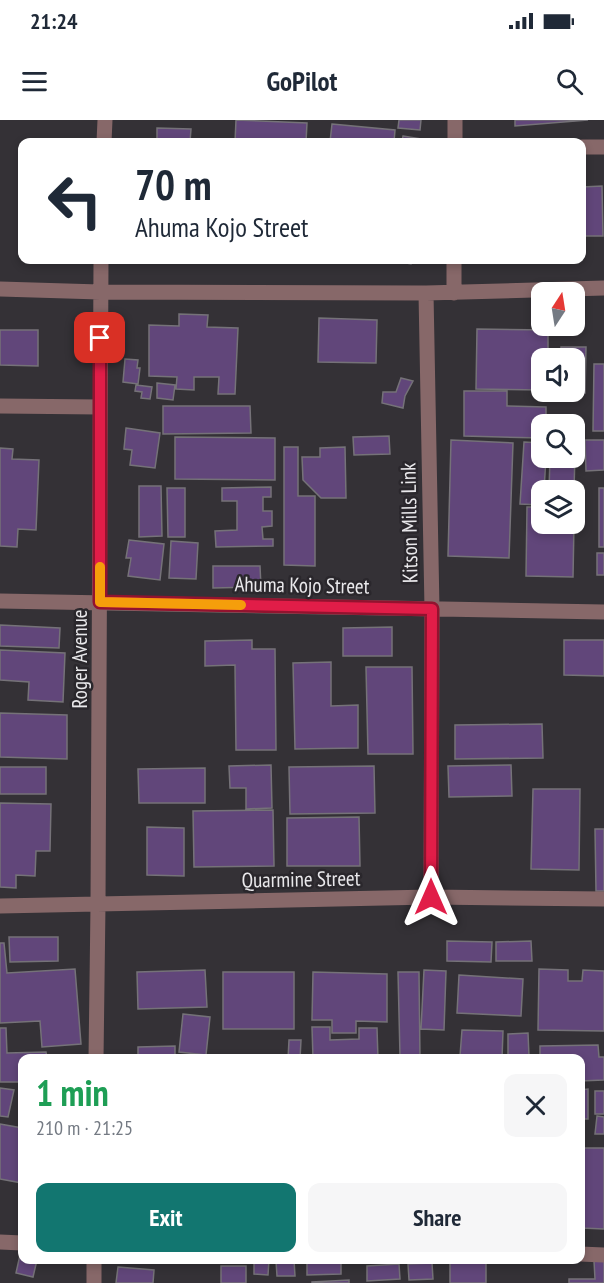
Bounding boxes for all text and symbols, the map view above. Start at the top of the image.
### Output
text: 21:24 [30,7,78,35]
text: GoPilot [267,64,337,98]
icon: menu [18,65,51,98]
icon: search [553,65,586,98]
text: 70 m [135,157,212,212]
icon: left [36,162,114,240]
text: Ahuma Kojo Street [135,210,308,244]
north arrow [531,282,585,336]
map controls [531,282,585,534]
pin [74,312,125,363]
icon: arrive [83,321,116,354]
button: sound [531,348,585,402]
button: search [531,414,585,468]
street label: Kitson Mills Link [394,463,424,583]
button: layers [531,480,585,534]
street label: Ahuma Kojo Street [234,570,370,600]
street label: Roger Avenue [66,610,93,708]
street label: Quarmine Street [241,864,361,894]
position arrow [399,865,463,929]
text: 1 min [36,1069,109,1116]
button: close [504,1074,567,1137]
text: 210 m · 21:25 [36,1115,133,1141]
button: Exit [36,1183,296,1252]
button: Share [308,1183,567,1252]

